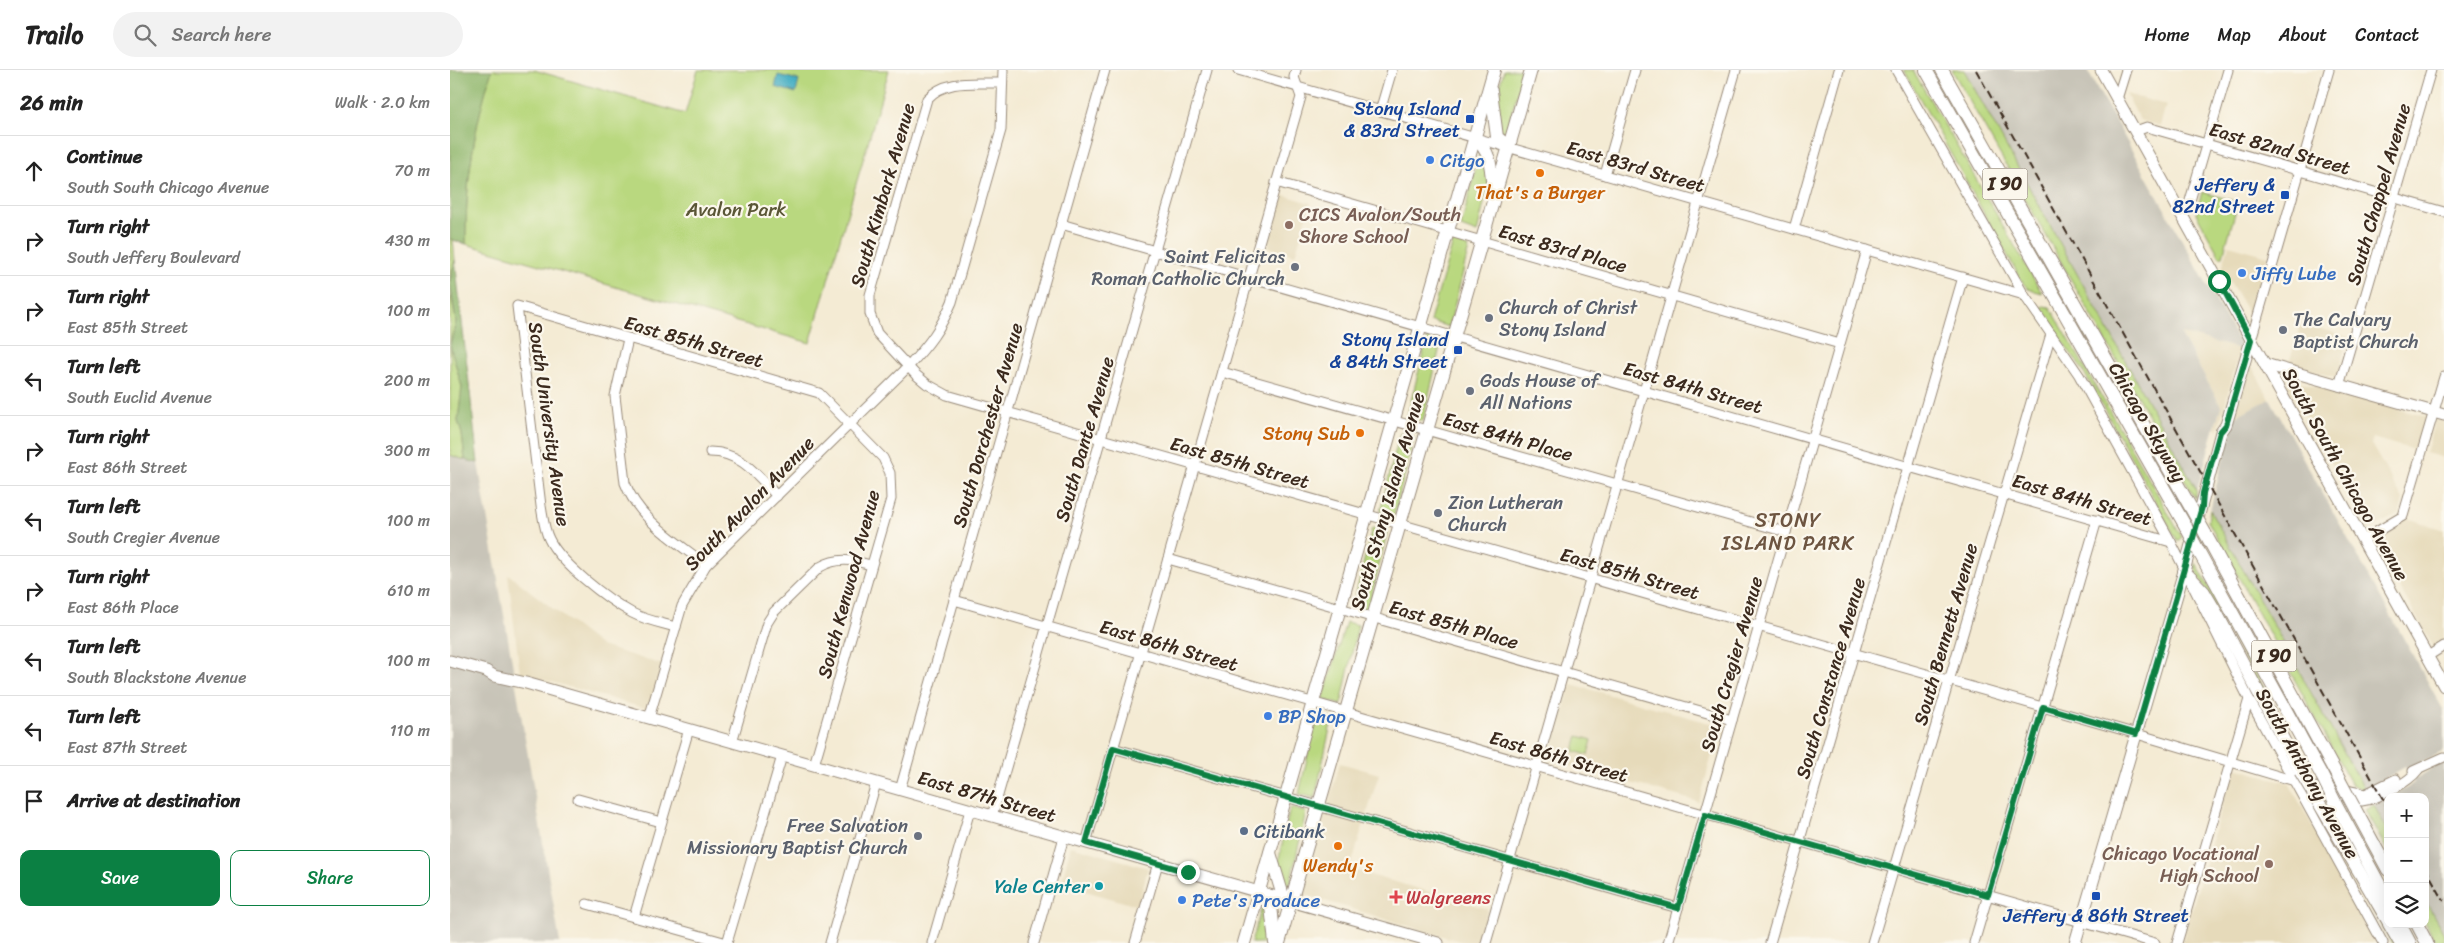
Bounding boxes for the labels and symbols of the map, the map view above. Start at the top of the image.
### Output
place label: Stony Island & 83rd Street [1343,92,1462,147]
street label: South Kimbark Avenue [840,99,925,291]
street label: South Chappel Avenue [2337,99,2420,289]
marker: Stony Island & 83rd Street [1464,113,1476,125]
street label: East 82nd Street [2205,113,2354,184]
street label: East 83rd Street [1563,131,1709,202]
place label: Citgo [1440,144,1485,177]
marker: Citgo [1424,154,1436,166]
marker: That's a Burger [1534,167,1546,179]
road number: I 90 [1982,168,2028,200]
place label: Jeffery & 82nd Street [2172,168,2275,223]
place label: That's a Burger [1475,176,1606,209]
marker: Jeffery & 82nd Street [2279,189,2291,201]
park label: Avalon Park [685,193,786,226]
place label: CICS Avalon/South Shore School [1299,198,1461,253]
street label: East 83rd Place [1495,214,1631,283]
marker: CICS Avalon/South Shore School [1283,219,1295,231]
place label: Saint Felicitas Roman Catholic Church [1092,240,1285,295]
place label: Jiffy Lube [2251,257,2336,290]
marker: Saint Felicitas Roman Catholic Church [1289,261,1301,273]
marker: Jiffy Lube [2236,267,2248,279]
route start [2208,270,2231,293]
place label: Church of Christ Stony Island [1499,291,1639,346]
place label: The Calvary Baptist Church [2293,303,2418,358]
street label: East 85th Street [620,306,767,377]
marker: Church of Christ Stony Island [1483,312,1495,324]
street label: South Dorchester Avenue [942,318,1033,532]
street label: South University Avenue [519,320,580,529]
place label: Stony Island & 84th Street [1329,323,1450,378]
marker: The Calvary Baptist Church [2277,324,2289,336]
marker: Stony Island & 84th Street [1452,344,1464,356]
street label: South Dante Avenue [1045,352,1124,526]
street label: East 84th Street [1619,352,1767,423]
street label: Chicago Skyway [2100,356,2196,489]
street label: South South Chicago Avenue [2273,361,2418,587]
place label: Gods House of All Nations [1479,364,1602,419]
marker: Gods House of All Nations [1464,385,1476,397]
street label: South Stony Island Avenue [1341,388,1435,614]
street label: East 84th Place [1439,402,1577,471]
place label: Stony Sub [1263,417,1350,450]
street label: East 85th Street [1166,427,1313,498]
marker: Stony Sub [1354,427,1366,439]
street label: South Avalon Avenue [676,428,823,579]
street label: East 84th Street [2008,464,2156,535]
street label: South Kenwood Avenue [807,486,890,682]
place label: Zion Lutheran Church [1448,486,1563,541]
district label: STONY ISLAND PARK [1721,503,1855,561]
marker: Zion Lutheran Church [1432,507,1444,519]
street label: East 85th Street [1556,538,1703,609]
street label: South Bennett Avenue [1904,539,1987,729]
street label: South Cregier Avenue [1691,572,1772,756]
street label: South Constance Avenue [1786,573,1875,783]
street label: East 85th Place [1385,590,1523,659]
street label: East 86th Street [1096,610,1242,681]
road number: I 90 [2252,640,2296,672]
street label: South Anthony Avenue [2247,681,2369,865]
place label: BP Shop [1278,700,1346,733]
marker: BP Shop [1262,710,1274,722]
street label: East 86th Street [1486,721,1632,792]
street label: East 87th Street [914,761,1060,832]
place label: Free Salvation Missionary Baptist Church [687,809,908,864]
place label: Citibank [1254,815,1326,848]
marker: Citibank [1238,825,1250,837]
marker: Free Salvation Missionary Baptist Church [912,830,924,842]
place label: Chicago Vocational High School [2102,837,2260,892]
marker: Wendy's [1332,840,1344,852]
place label: Wendy's [1303,849,1373,882]
marker: Chicago Vocational High School [2263,858,2275,870]
route end [1177,861,1200,884]
place label: Yale Center [994,870,1090,903]
marker: Yale Center [1093,880,1105,892]
place label: Walgreens [1406,881,1491,914]
place label: Pete's Produce [1192,884,1321,917]
marker: Jeffery & 86th Street [2090,890,2102,902]
marker: Walgreens [1390,891,1402,903]
marker: Pete's Produce [1176,894,1188,906]
place label: Jeffery & 86th Street [2002,899,2189,932]

